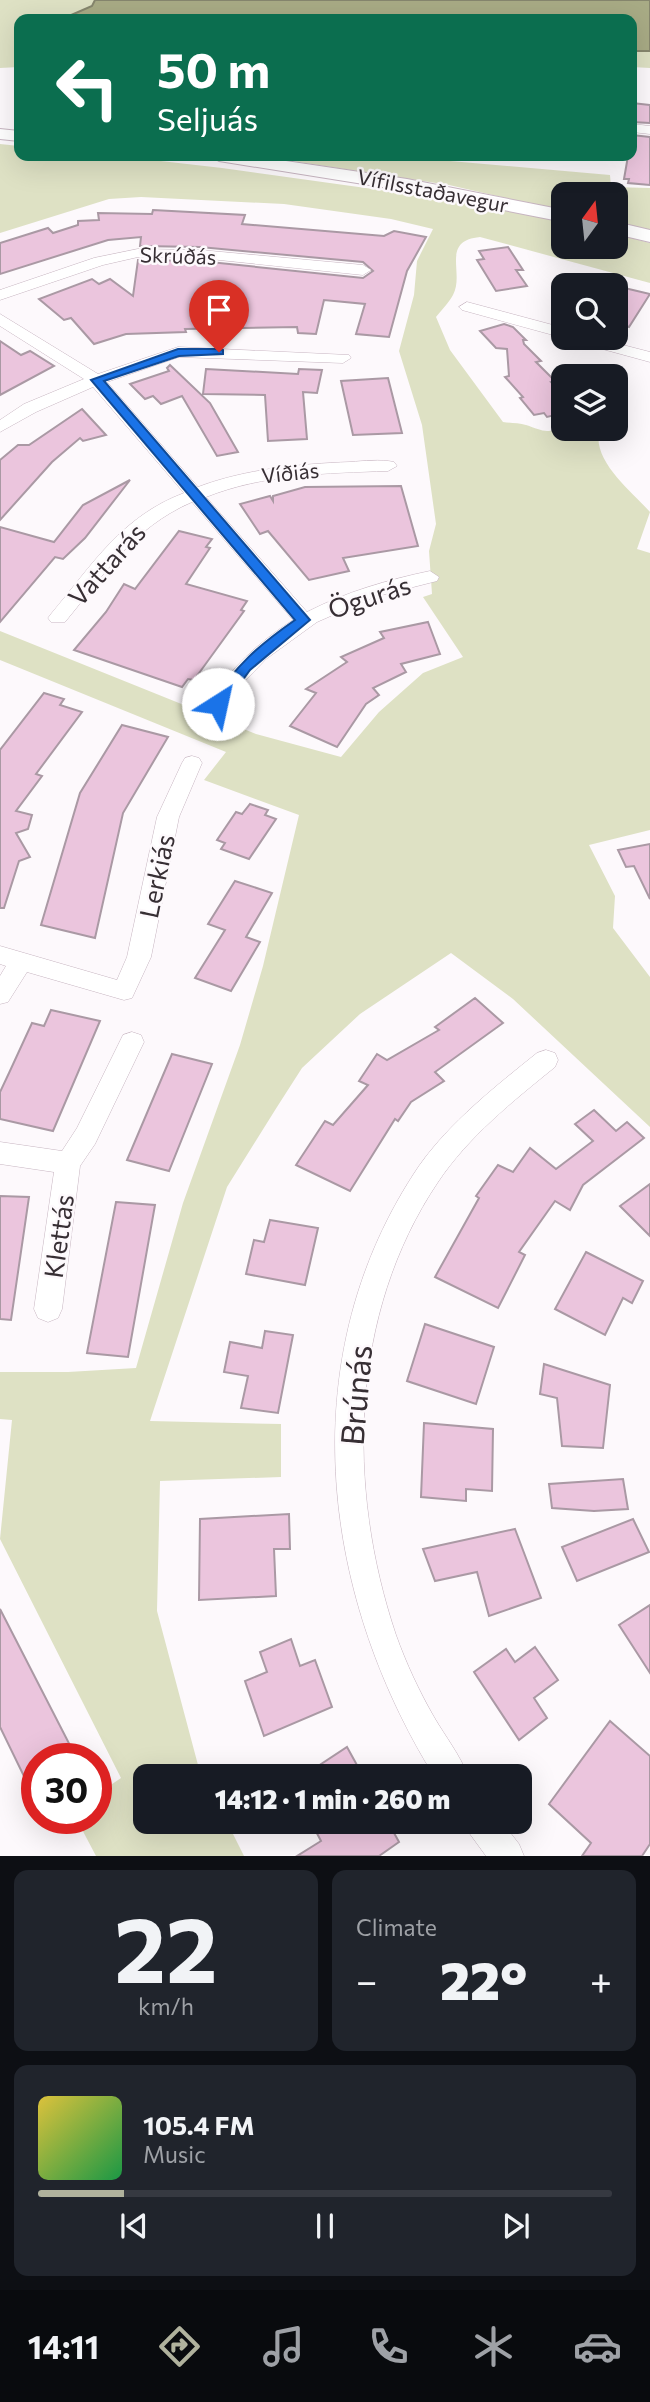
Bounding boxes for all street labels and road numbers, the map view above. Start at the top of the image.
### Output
street label: Vífilsstaðavegur [355,163,511,217]
street label: Skrúðás [139,241,217,269]
street label: Víðiás [260,457,320,487]
street label: Vattarás [61,516,151,612]
street label: Ögurás [324,568,414,624]
street label: Lerkiás [132,831,180,921]
street label: Klettás [37,1192,79,1280]
street label: Brúnás [331,1343,379,1447]

